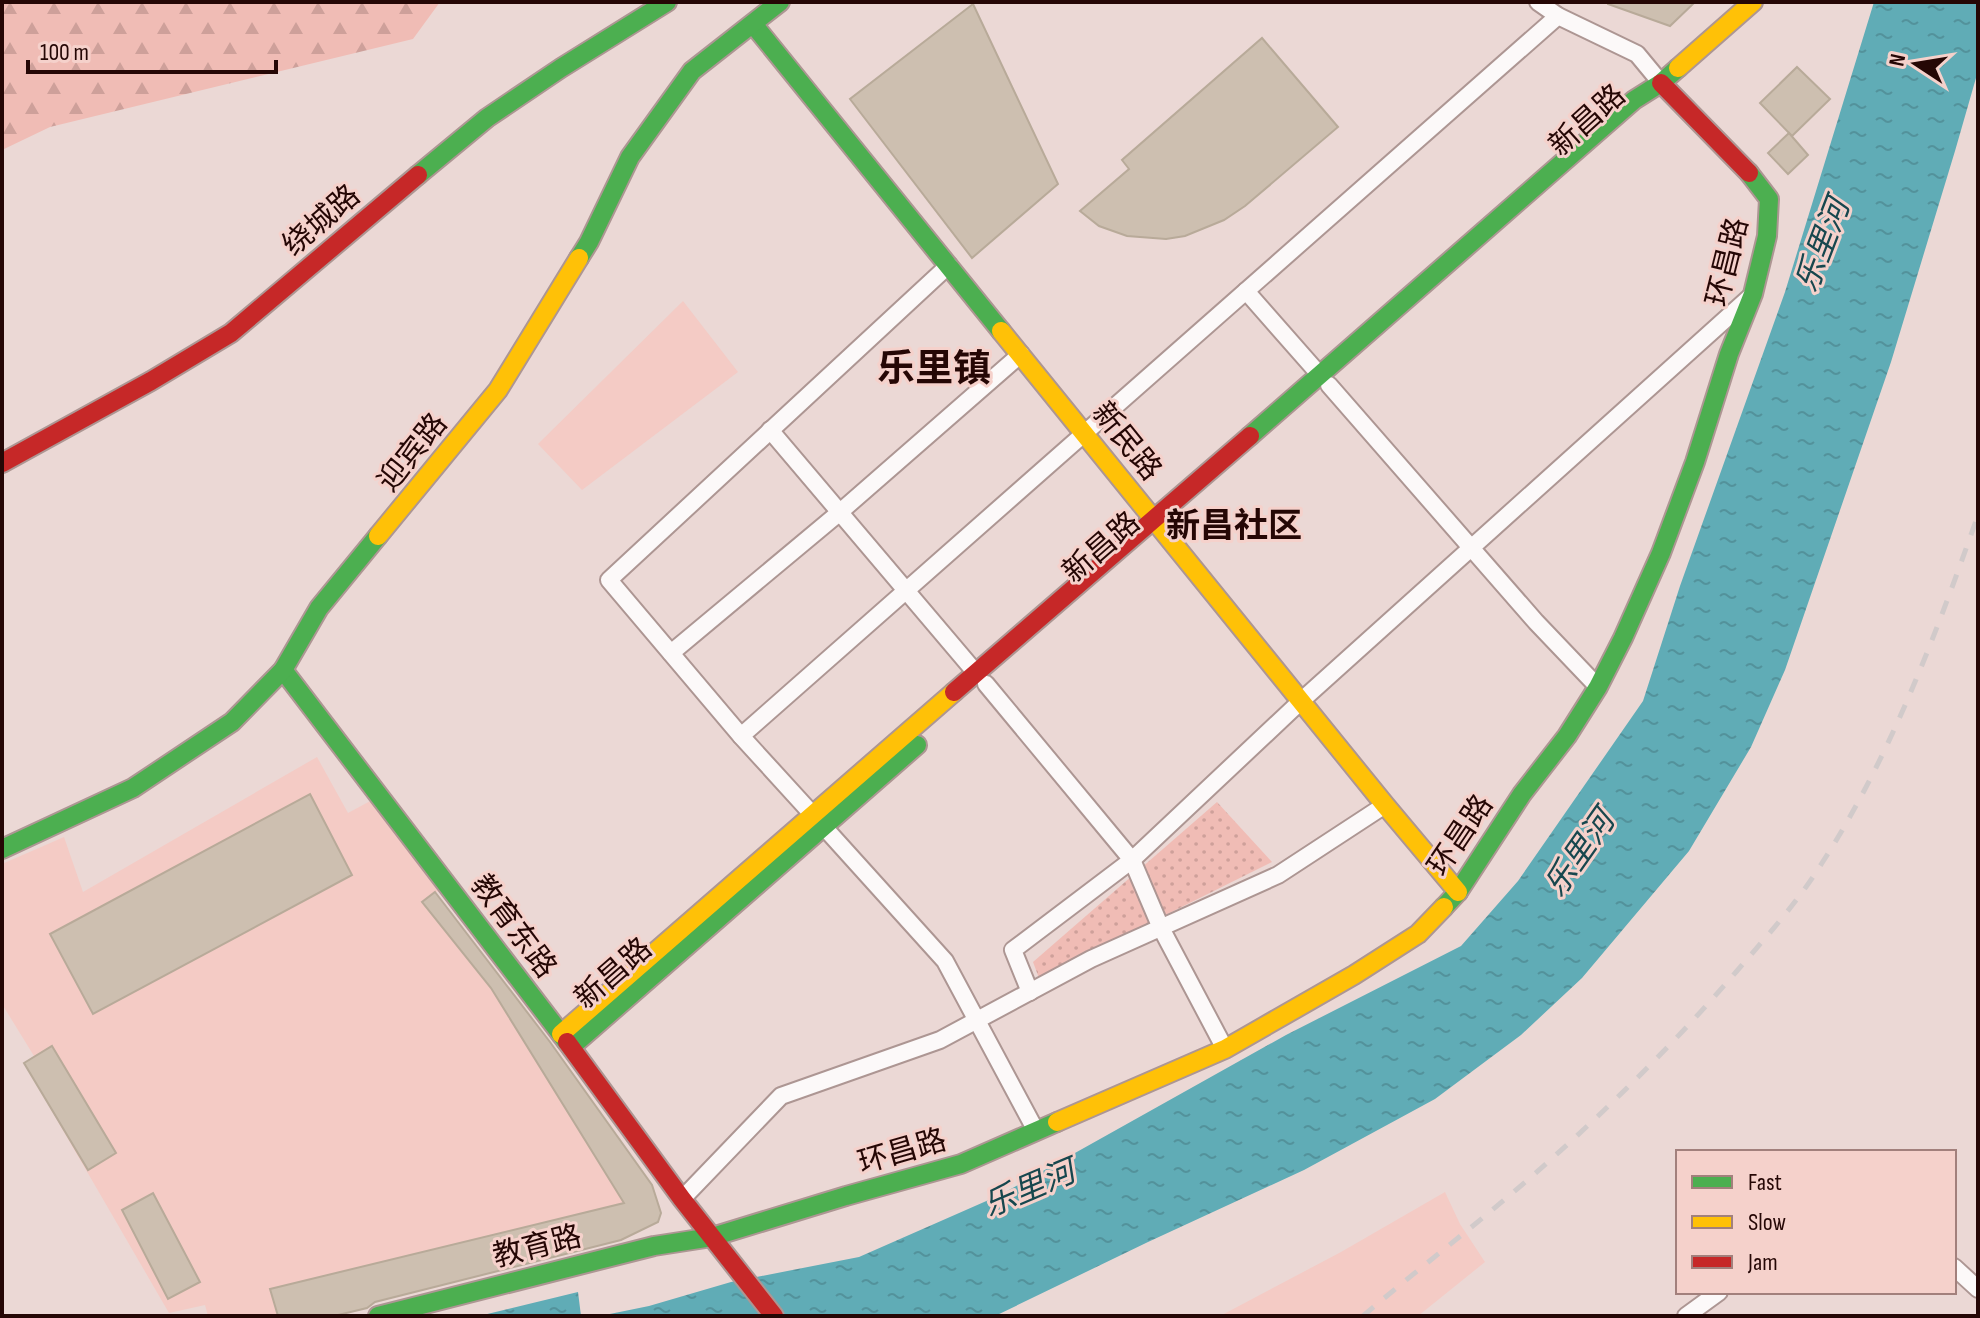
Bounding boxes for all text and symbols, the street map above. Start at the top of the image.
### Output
scale bar [28,24,276,74]
north arrow [1876,24,1956,104]
text: 100 m [40,38,89,67]
text: N [1883,52,1912,69]
street label: 新昌路 [1542,77,1633,164]
street label: 绕城路 [276,178,367,264]
water label: 乐里河 [1788,188,1861,297]
street label: 环昌路 [1700,214,1756,310]
district label: 乐里镇 [877,347,991,392]
street label: 新民路 [1084,395,1169,488]
street label: 迎宾路 [370,406,455,499]
street label: 新昌路 [1056,505,1147,591]
district label: 新昌社区 [1166,506,1302,547]
street label: 环昌路 [1421,788,1501,883]
water label: 乐里河 [1537,798,1627,904]
street label: 教育东路 [463,868,564,985]
street label: 新昌路 [568,931,659,1017]
street label: 环昌路 [854,1122,950,1182]
water label: 乐里河 [978,1150,1087,1226]
legend [1676,1150,1956,1294]
text: Fast [1748,1168,1782,1197]
text: Slow [1748,1208,1786,1237]
street label: 教育路 [489,1219,585,1275]
text: Jam [1747,1248,1778,1277]

